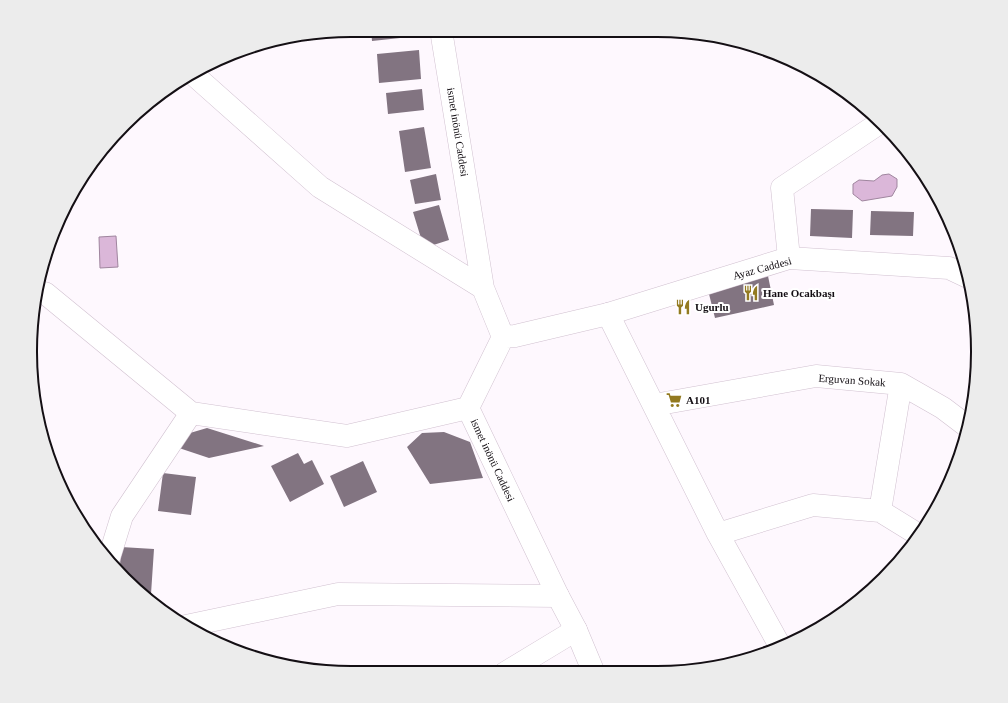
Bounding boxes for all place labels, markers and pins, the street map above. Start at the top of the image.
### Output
restaurant icon: Hane Ocakbaşı [742,284,760,302]
place label: Hane Ocakbaşı [763,287,835,299]
restaurant icon: Ugurlu [674,298,692,316]
place label: Ugurlu [695,301,729,313]
supermarket icon: A101 [665,391,683,409]
place label: A101 [686,394,710,406]

